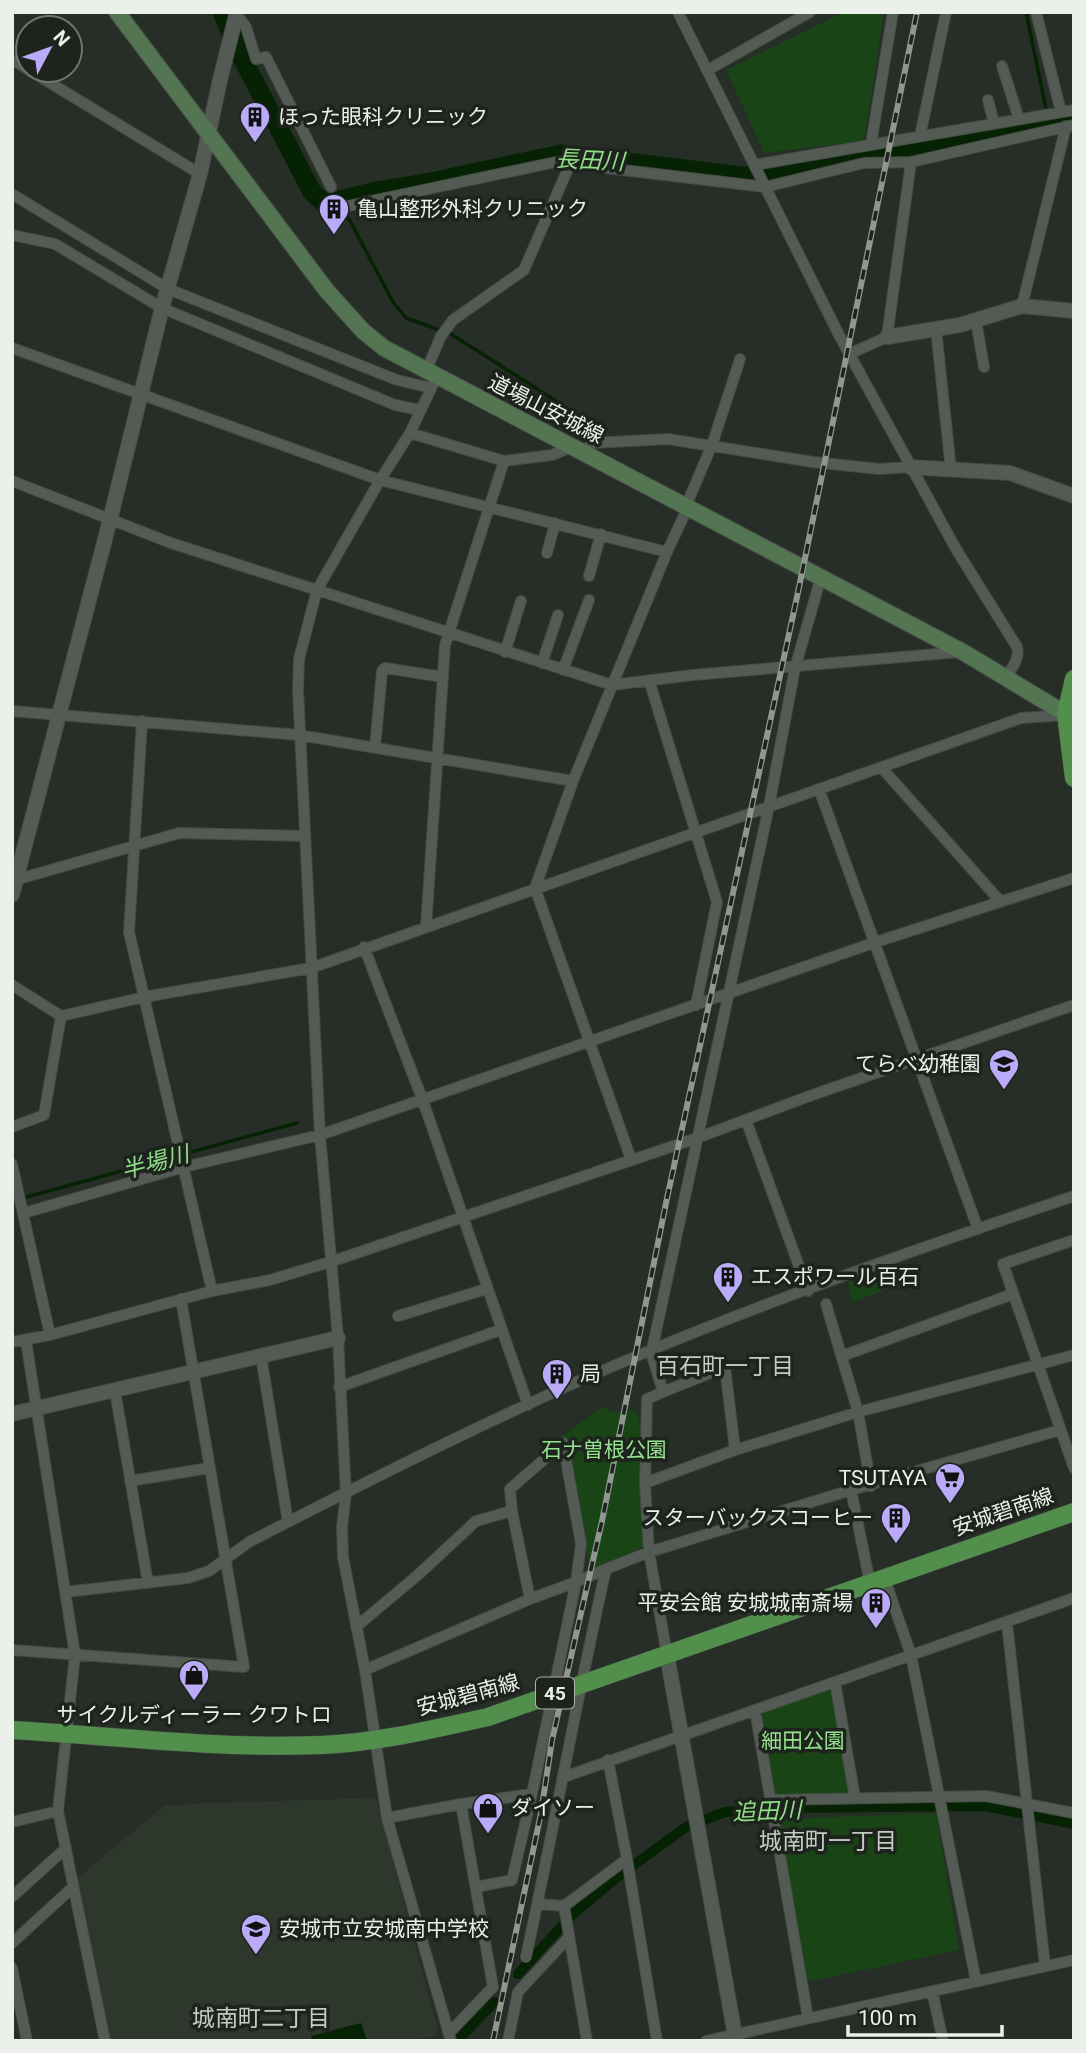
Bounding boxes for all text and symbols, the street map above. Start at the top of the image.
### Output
north arrow [14,14,84,84]
text: N [48,26,75,51]
building icon: ほった眼科クリニック [238,100,272,144]
place label: ほった眼科クリニック [278,105,488,129]
water label: 長田川 [555,145,628,176]
building icon: 亀山整形外科クリニック [317,192,351,236]
place label: 亀山整形外科クリニック [357,197,588,221]
street label: 道場山安城線 [484,370,608,448]
school or university icon: てらべ幼稚園 [987,1047,1021,1091]
place label: てらべ幼稚園 [855,1052,981,1076]
water label: 半場川 [118,1140,195,1184]
building icon: エスポワール百石 [711,1260,745,1304]
place label: エスポワール百石 [751,1265,919,1289]
district label: 百石町一丁目 [656,1353,794,1380]
building icon: 局 [540,1357,574,1401]
place label: 局 [580,1362,601,1386]
park label: 石ナ曽根公園 [541,1438,667,1462]
supermarket icon: TSUTAYA [933,1461,967,1505]
place label: TSUTAYA [839,1466,927,1490]
street label: 安城碧南線 [949,1484,1057,1540]
building icon: スターバックスコーヒー [879,1501,913,1545]
place label: スターバックスコーヒー [643,1506,873,1530]
building icon: 平安会館 安城城南斎場 [859,1586,893,1630]
place label: 平安会館 安城城南斎場 [638,1591,853,1615]
shop icon: サイクルディーラー クワトロ [177,1658,211,1702]
street label: 安城碧南線 [414,1670,522,1720]
road number: 45 [536,1678,574,1708]
place label: サイクルディーラー クワトロ [56,1703,332,1727]
park label: 細田公園 [761,1729,845,1753]
shop icon: ダイソー [471,1791,505,1835]
place label: ダイソー [511,1796,595,1820]
water label: 追田川 [732,1797,805,1826]
district label: 城南町一丁目 [759,1828,897,1855]
school or university icon: 安城市立安城南中学校 [239,1912,273,1956]
place label: 安城市立安城南中学校 [279,1917,489,1941]
scale bar [848,1994,1002,2038]
district label: 城南町二丁目 [192,2005,330,2032]
text: 100 m [858,2006,917,2030]

